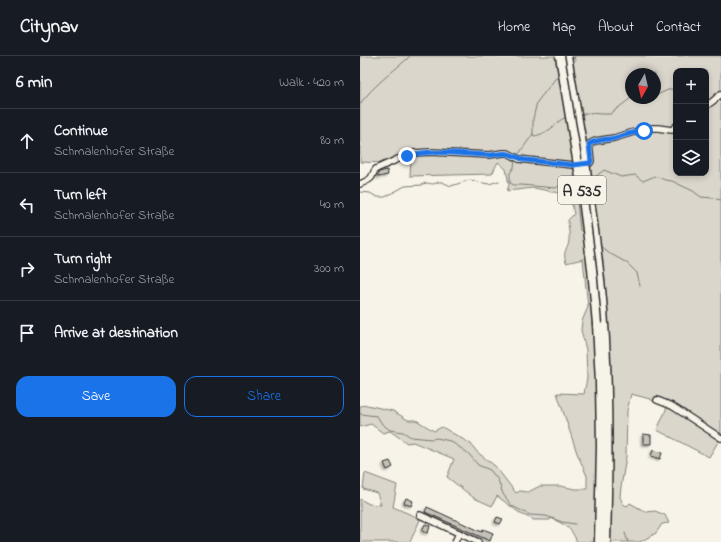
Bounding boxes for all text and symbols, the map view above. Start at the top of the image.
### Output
text: Citynav [20,14,78,41]
text: Home [498,17,530,38]
text: Map [552,17,576,38]
text: About [598,17,634,38]
text: Contact [656,17,701,38]
north arrow [625,68,661,104]
map controls [673,68,709,176]
button: + [673,68,709,104]
text: 6 min [16,70,52,95]
text: Walk · 420 m [279,73,344,92]
button: − [673,104,709,140]
text: Continue [54,120,108,142]
route start [635,122,653,140]
icon: ahead [16,130,38,152]
text: 80 m [320,131,344,150]
button: layers [673,140,709,176]
text: Schmalenhofer Straße [54,142,174,161]
route end [398,147,416,165]
road number: A 535 [558,176,606,204]
text: Turn left [54,184,107,206]
icon: left [16,194,38,216]
text: 40 m [320,195,344,214]
text: Schmalenhofer Straße [54,206,174,225]
text: Turn right [54,248,112,270]
icon: right [16,258,38,280]
text: 300 m [314,259,344,278]
text: Schmalenhofer Straße [54,270,174,289]
icon: arrive [16,322,38,344]
text: Arrive at destination [54,322,178,344]
button: Save [16,376,176,417]
button: Share [184,376,344,417]

